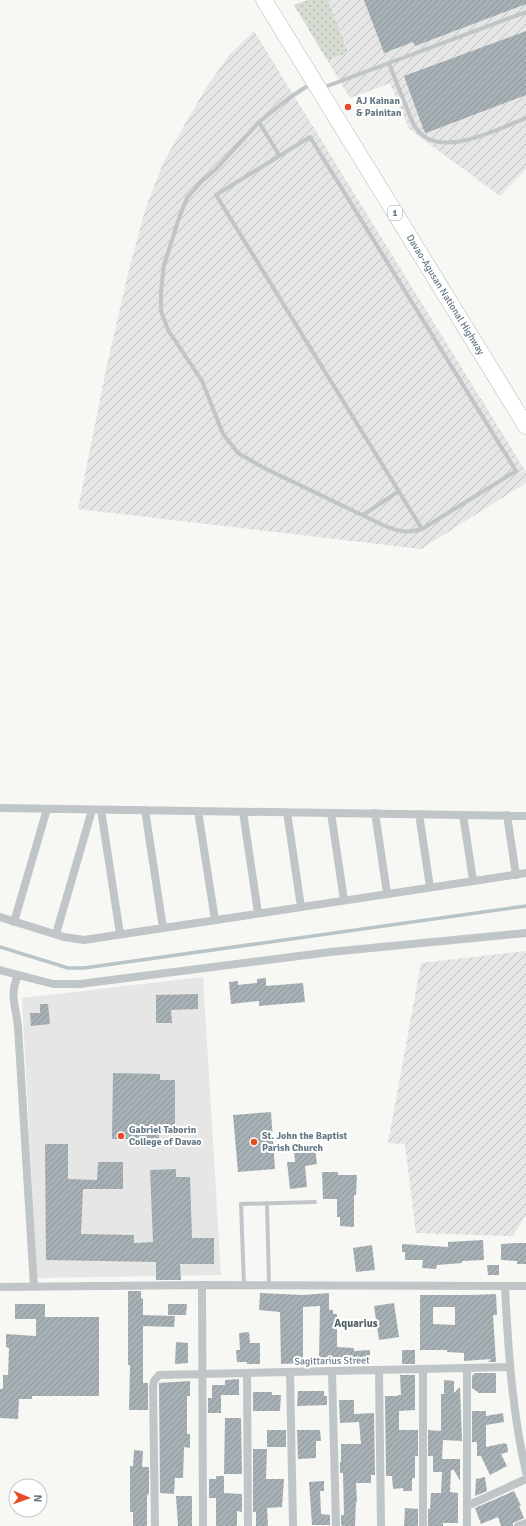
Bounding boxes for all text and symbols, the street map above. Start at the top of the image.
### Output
place label: AJ Kainan & Painitan [356,95,402,119]
marker: AJ Kainan & Painitan [343,102,353,112]
road number: 1 [388,206,402,220]
street label: Davao-Agusan National Highway [404,232,487,357]
place label: Gabriel Taborin College of Davao [129,1124,201,1148]
place label: St. John the Baptist Parish Church [262,1130,348,1154]
marker: Gabriel Taborin College of Davao [116,1131,126,1141]
marker: St. John the Baptist Parish Church [249,1137,259,1147]
district label: Aquarius [334,1317,378,1330]
street label: Sagittarius Street [294,1354,370,1368]
north arrow [8,1478,48,1518]
text: N [31,1494,44,1502]

